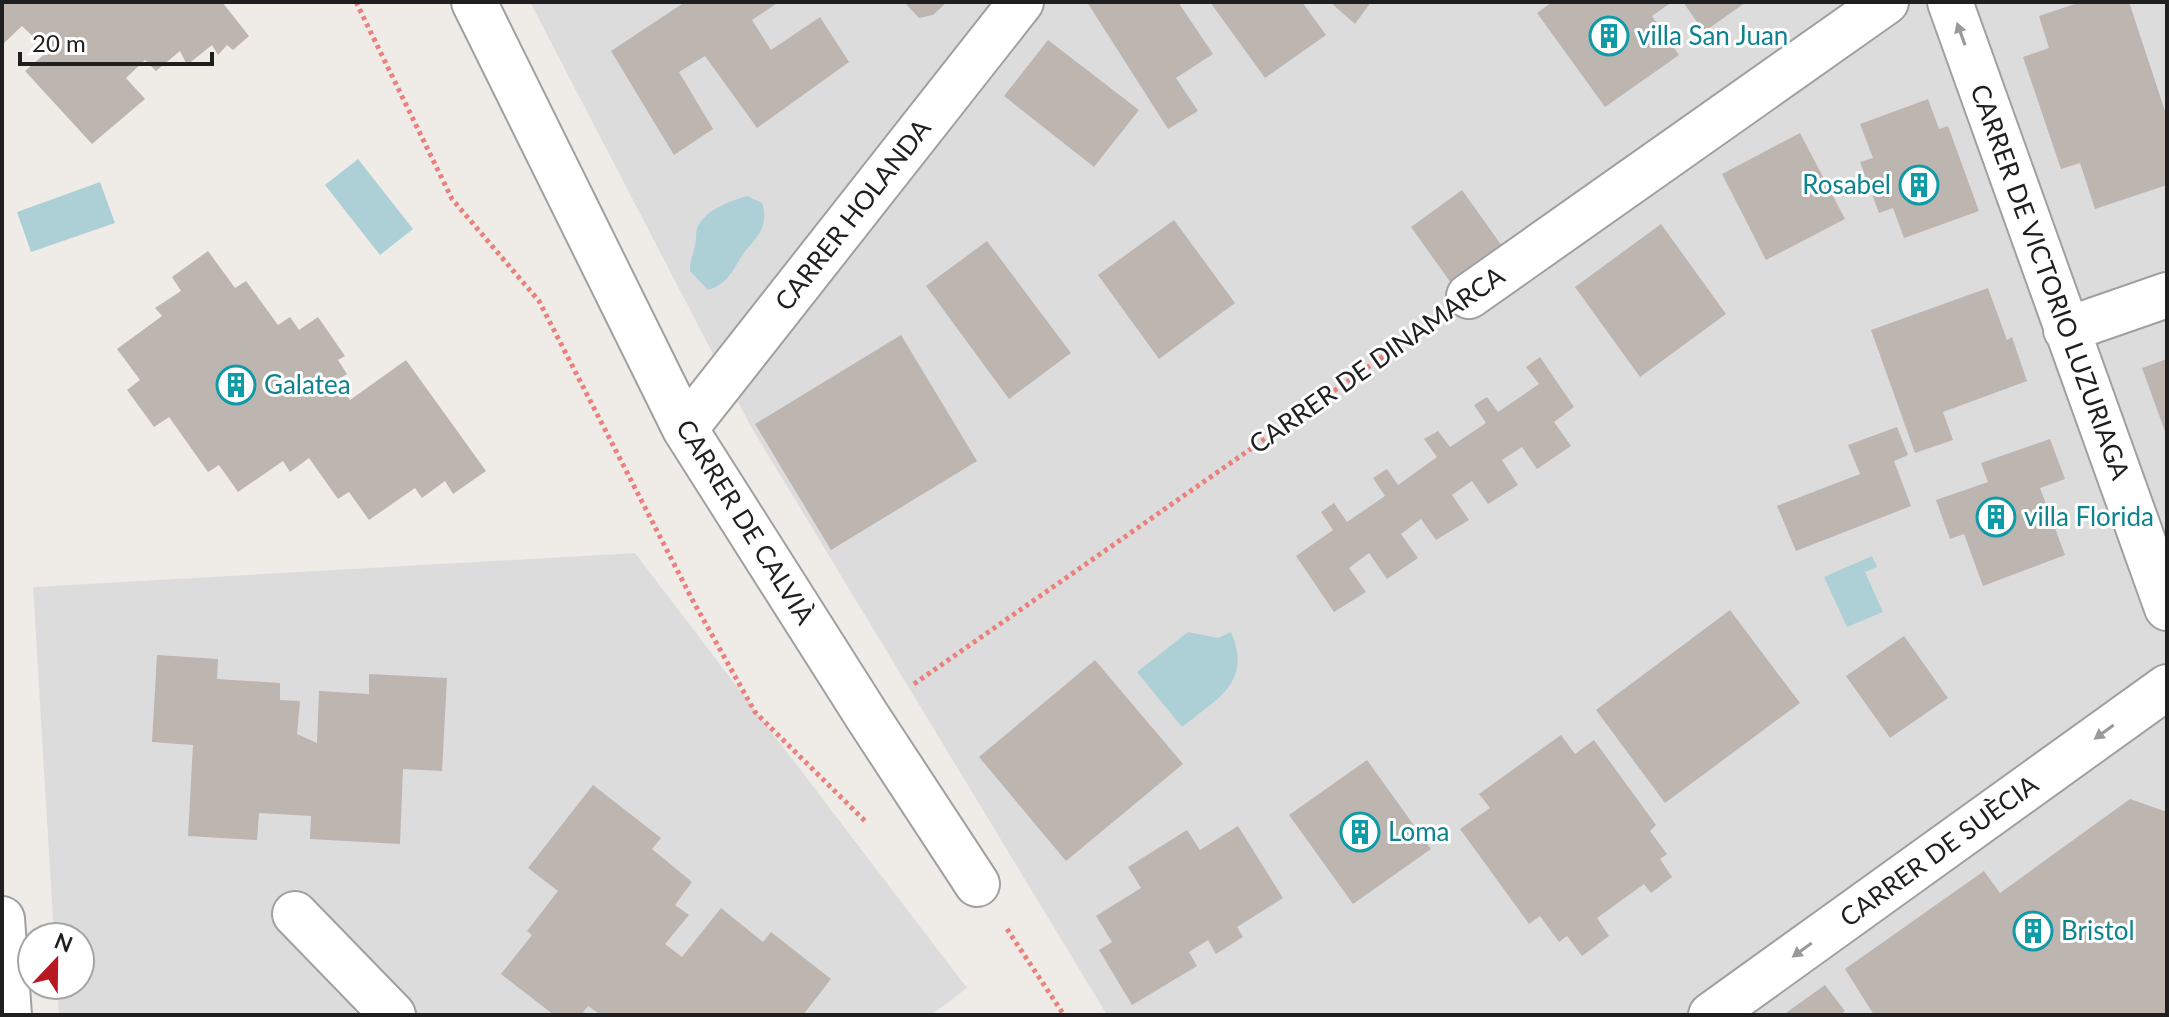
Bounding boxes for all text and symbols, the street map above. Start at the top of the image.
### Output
building icon: villa San Juan [1588,15,1630,57]
scale bar [20,16,212,66]
place label: villa San Juan [1637,19,1788,51]
one-way arrow [1954,21,1967,45]
text: 20 m [32,28,86,57]
street label: CARRER DE VICTORIO LUZURIAGA [1964,80,2138,484]
street label: CARRER HOLANDA [768,112,937,316]
building icon: Rosabel [1898,164,1940,206]
place label: Rosabel [1802,168,1891,200]
street label: CARRER DE DINAMARCA [1243,259,1511,460]
building icon: Galatea [215,364,257,406]
place label: Galatea [264,368,351,400]
street label: CARRER DE CALVIÀ [670,413,822,630]
building icon: villa Florida [1975,496,2017,538]
place label: villa Florida [2024,500,2154,532]
one-way arrow [2093,724,2114,740]
street label: CARRER DE SUÈCIA [1833,767,2044,933]
building icon: Loma [1339,811,1381,853]
place label: Loma [1388,815,1449,847]
building icon: Bristol [2012,910,2054,952]
place label: Bristol [2061,914,2135,946]
north arrow [16,921,96,1001]
text: N [51,926,77,958]
one-way arrow [1791,941,1812,957]

